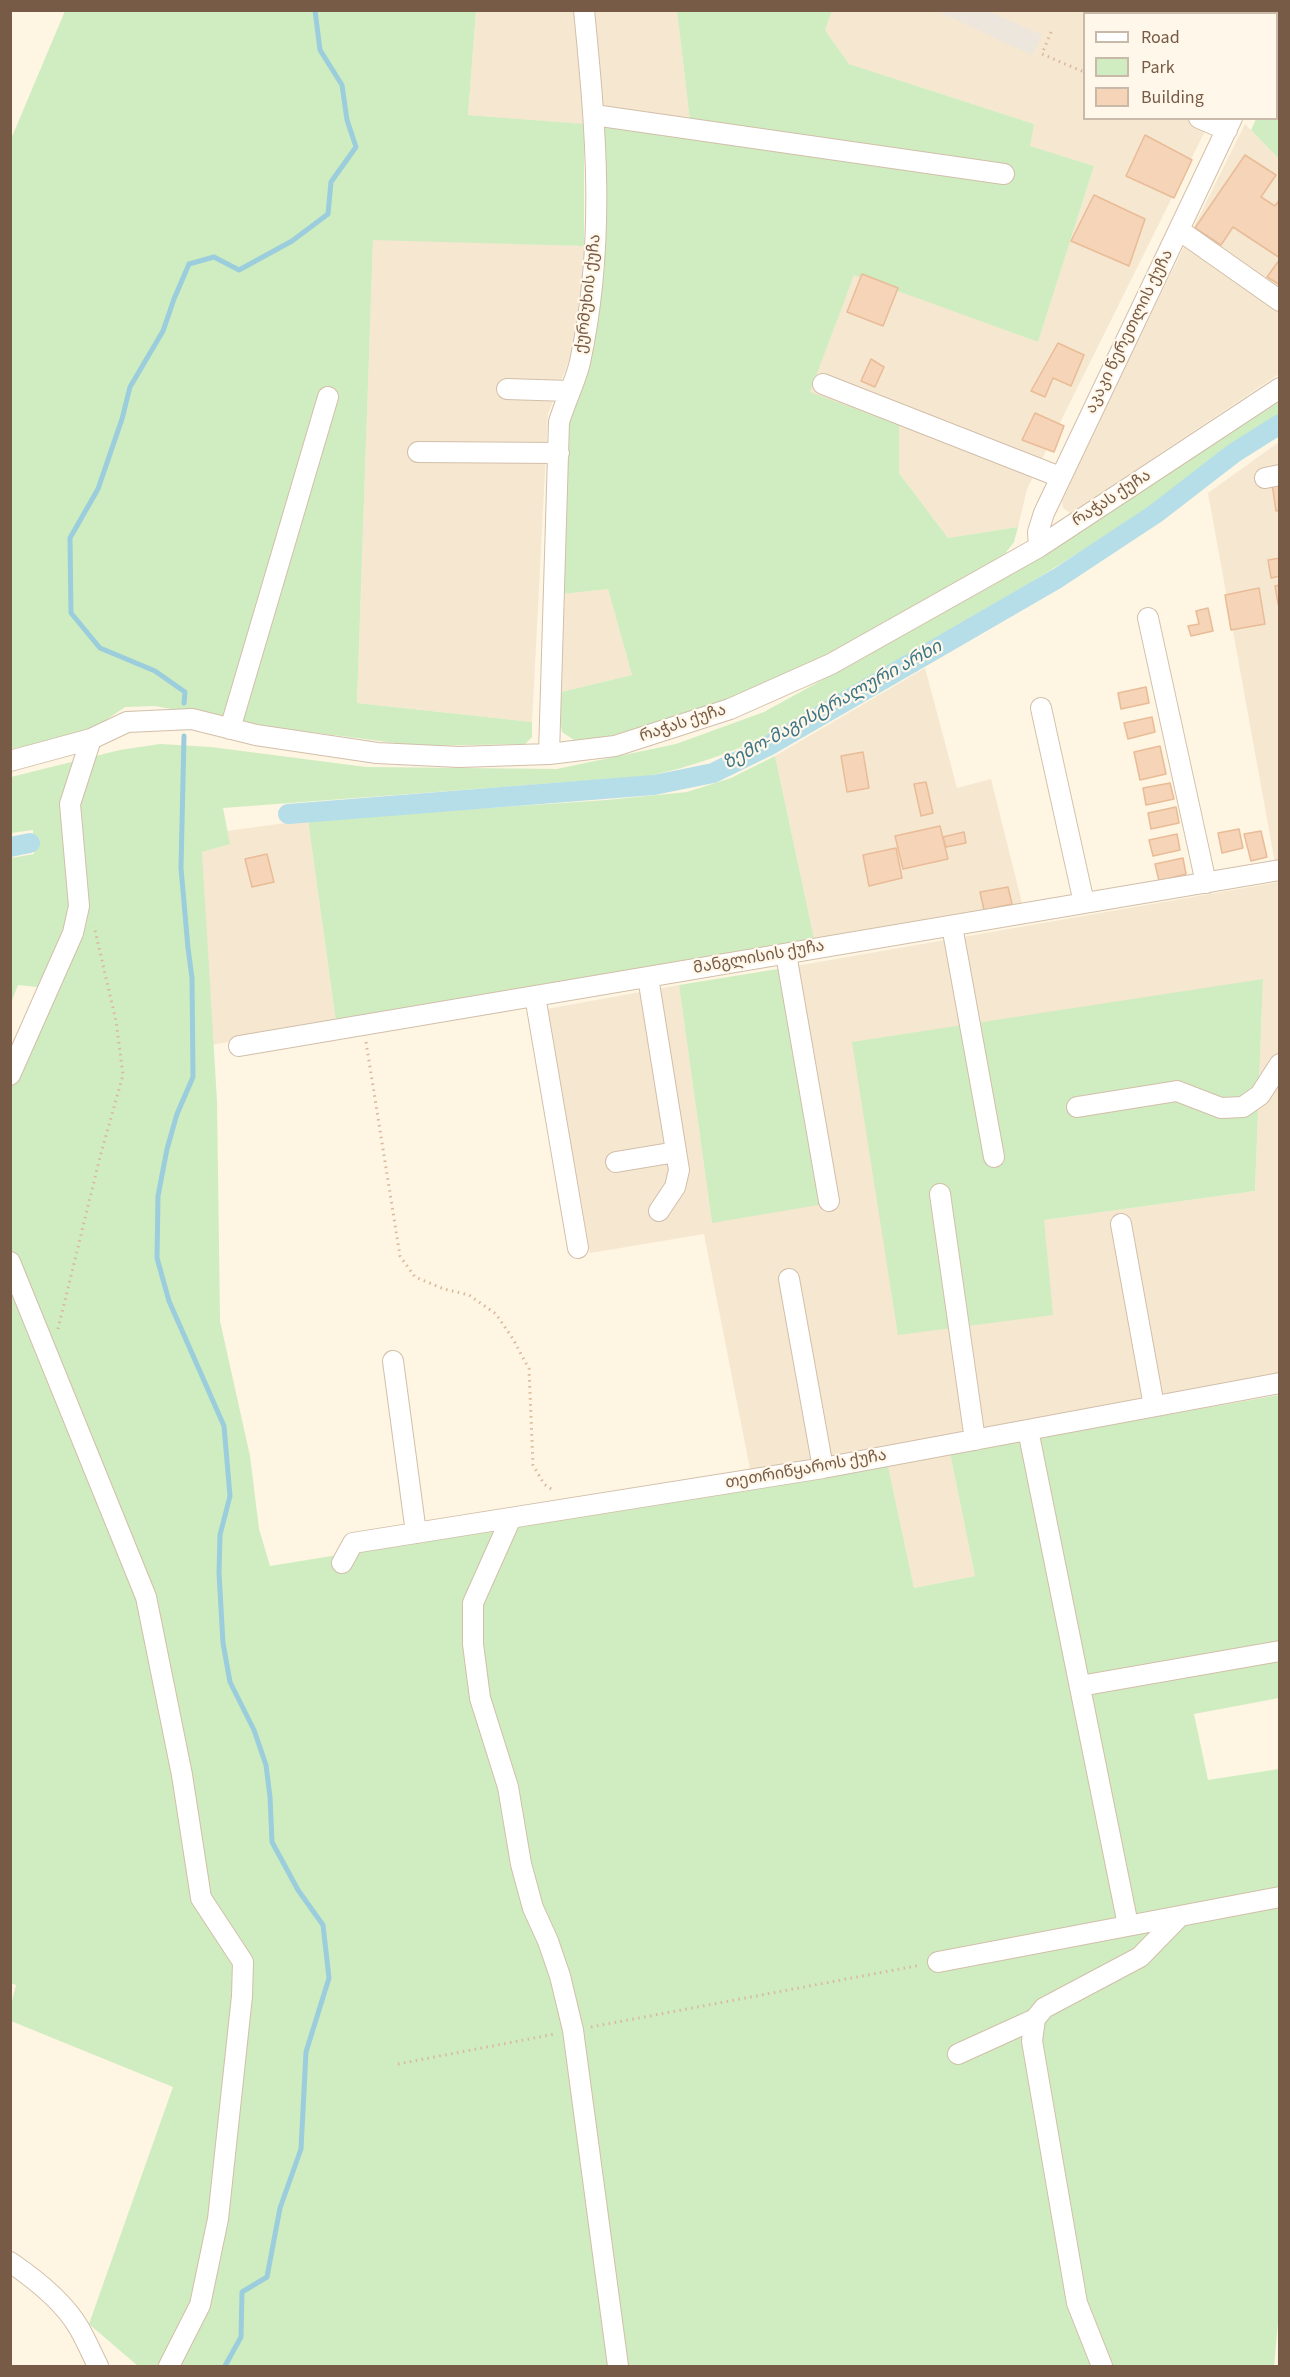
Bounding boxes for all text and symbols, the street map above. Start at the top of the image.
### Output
legend [1083,12,1278,120]
text: Road [1141,25,1180,50]
text: Park [1141,55,1175,80]
text: Building [1141,85,1204,110]
street label: ქურმუხის ქუჩა [572,233,606,355]
street label: აკაკი წერეთლის ქუჩა [1082,247,1178,417]
street label: რაჭას ქუჩა [1069,467,1155,531]
water label: ზემო-მაგისტრალური არხი [720,637,946,775]
street label: რაჭას ქუჩა [637,701,729,747]
street label: მანგლისის ქუჩა [692,937,826,979]
street label: თეთრიწყაროს ქუჩა [724,1446,888,1494]

